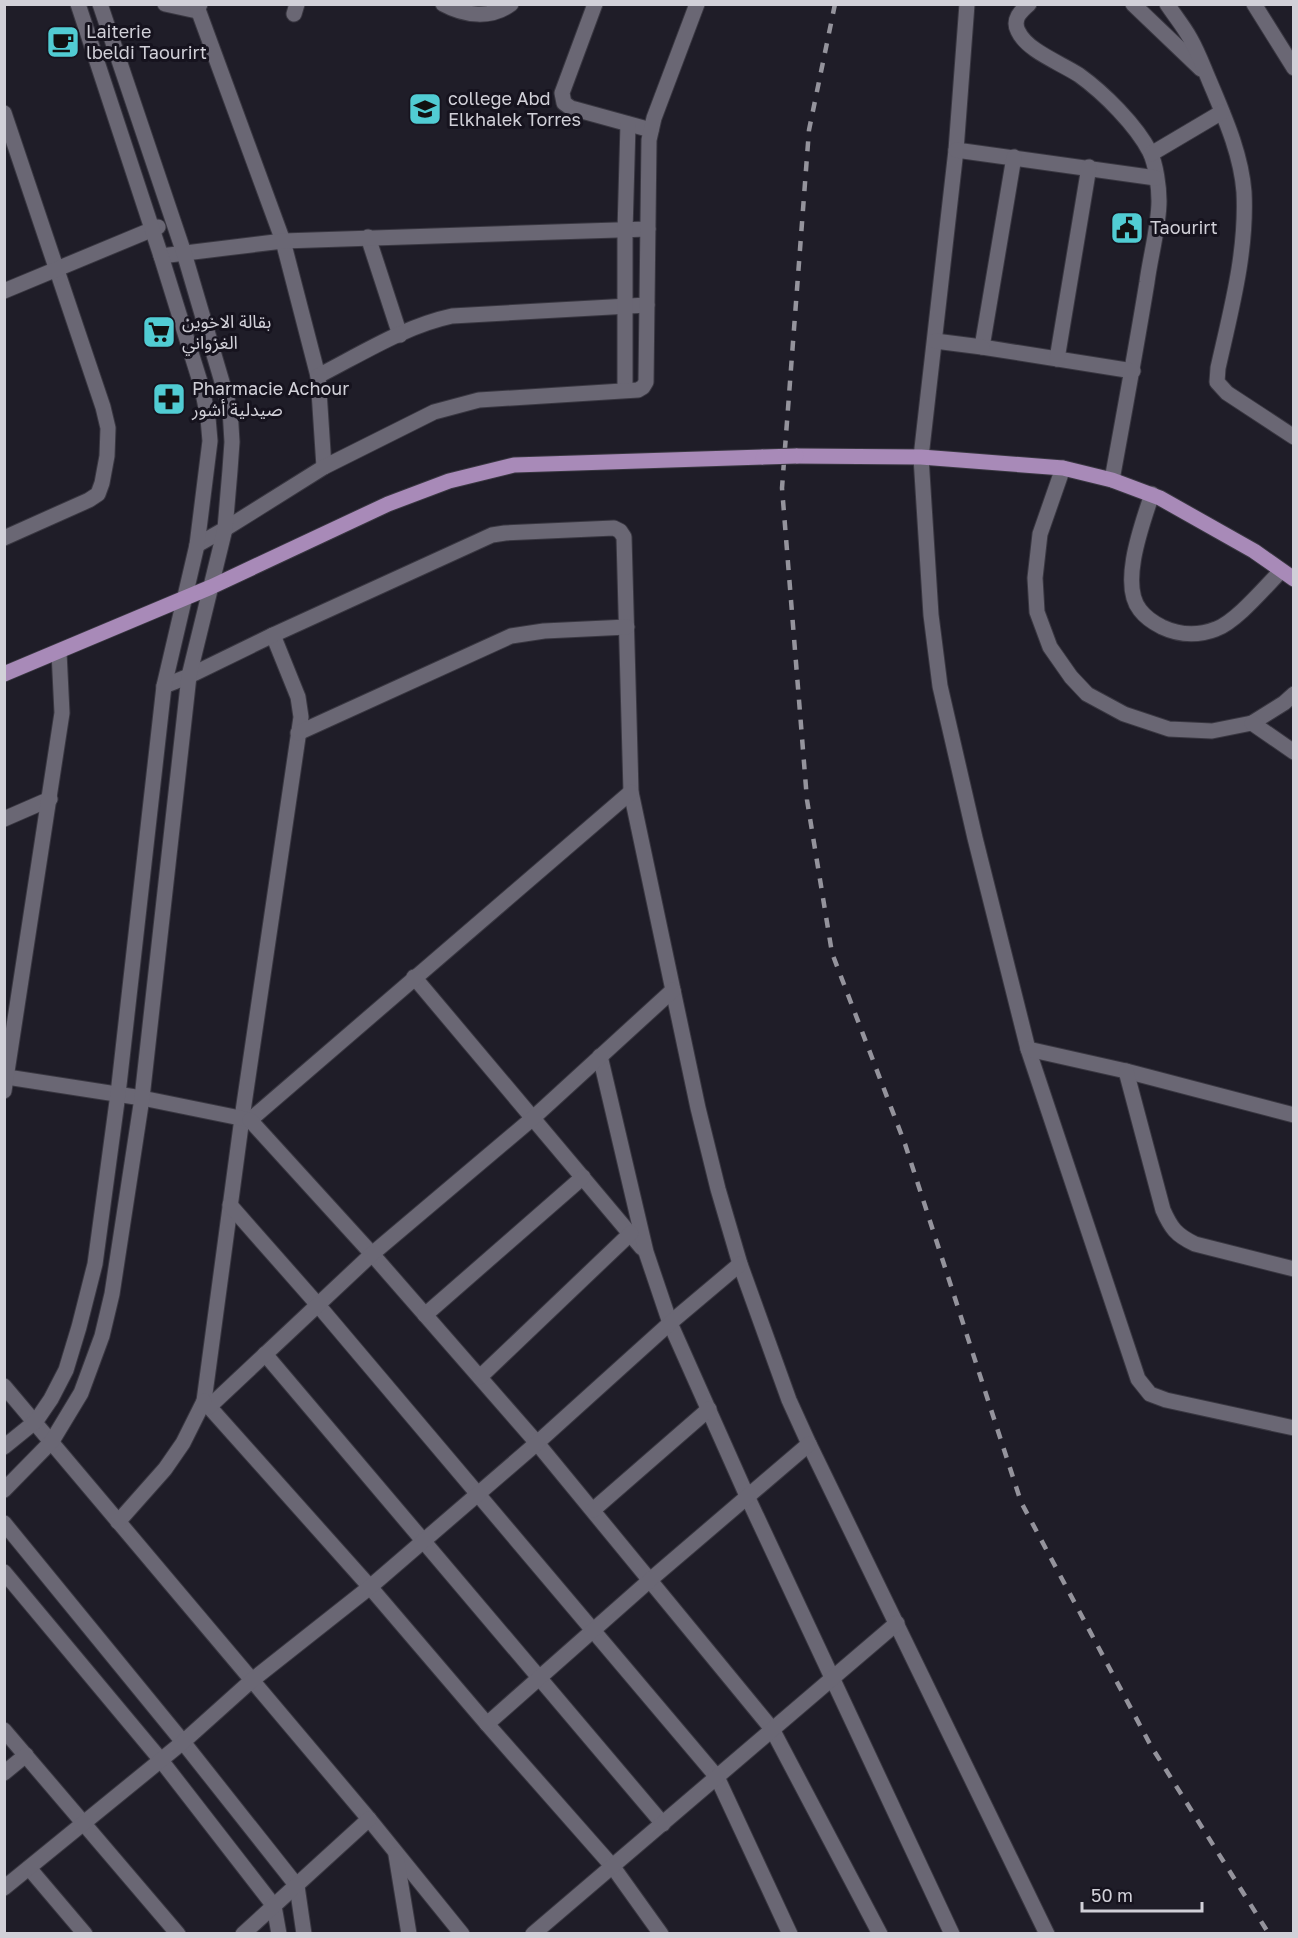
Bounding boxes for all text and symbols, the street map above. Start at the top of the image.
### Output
place label: Laiterie lbeldi Taourirt [86,20,207,63]
cafe icon: Laiterie lbeldi Taourirt [45,24,81,60]
place label: college Abd Elkhalek Torres [448,87,581,130]
school or university icon: college Abd Elkhalek Torres [407,91,443,127]
public building icon: Taourirt [1109,210,1145,246]
place label: Taourirt [1150,216,1218,238]
place label: بقالة الاخوين الغزواني [182,310,271,356]
supermarket icon: بقالة الاخوين الغزواني [141,314,177,350]
place label: Pharmacie Achour صيدلية أشور [191,377,349,421]
pharmacy icon: Pharmacie Achour صيدلية أشور [151,381,187,417]
scale bar [1082,1875,1202,1913]
text: 50 m [1091,1884,1133,1906]

